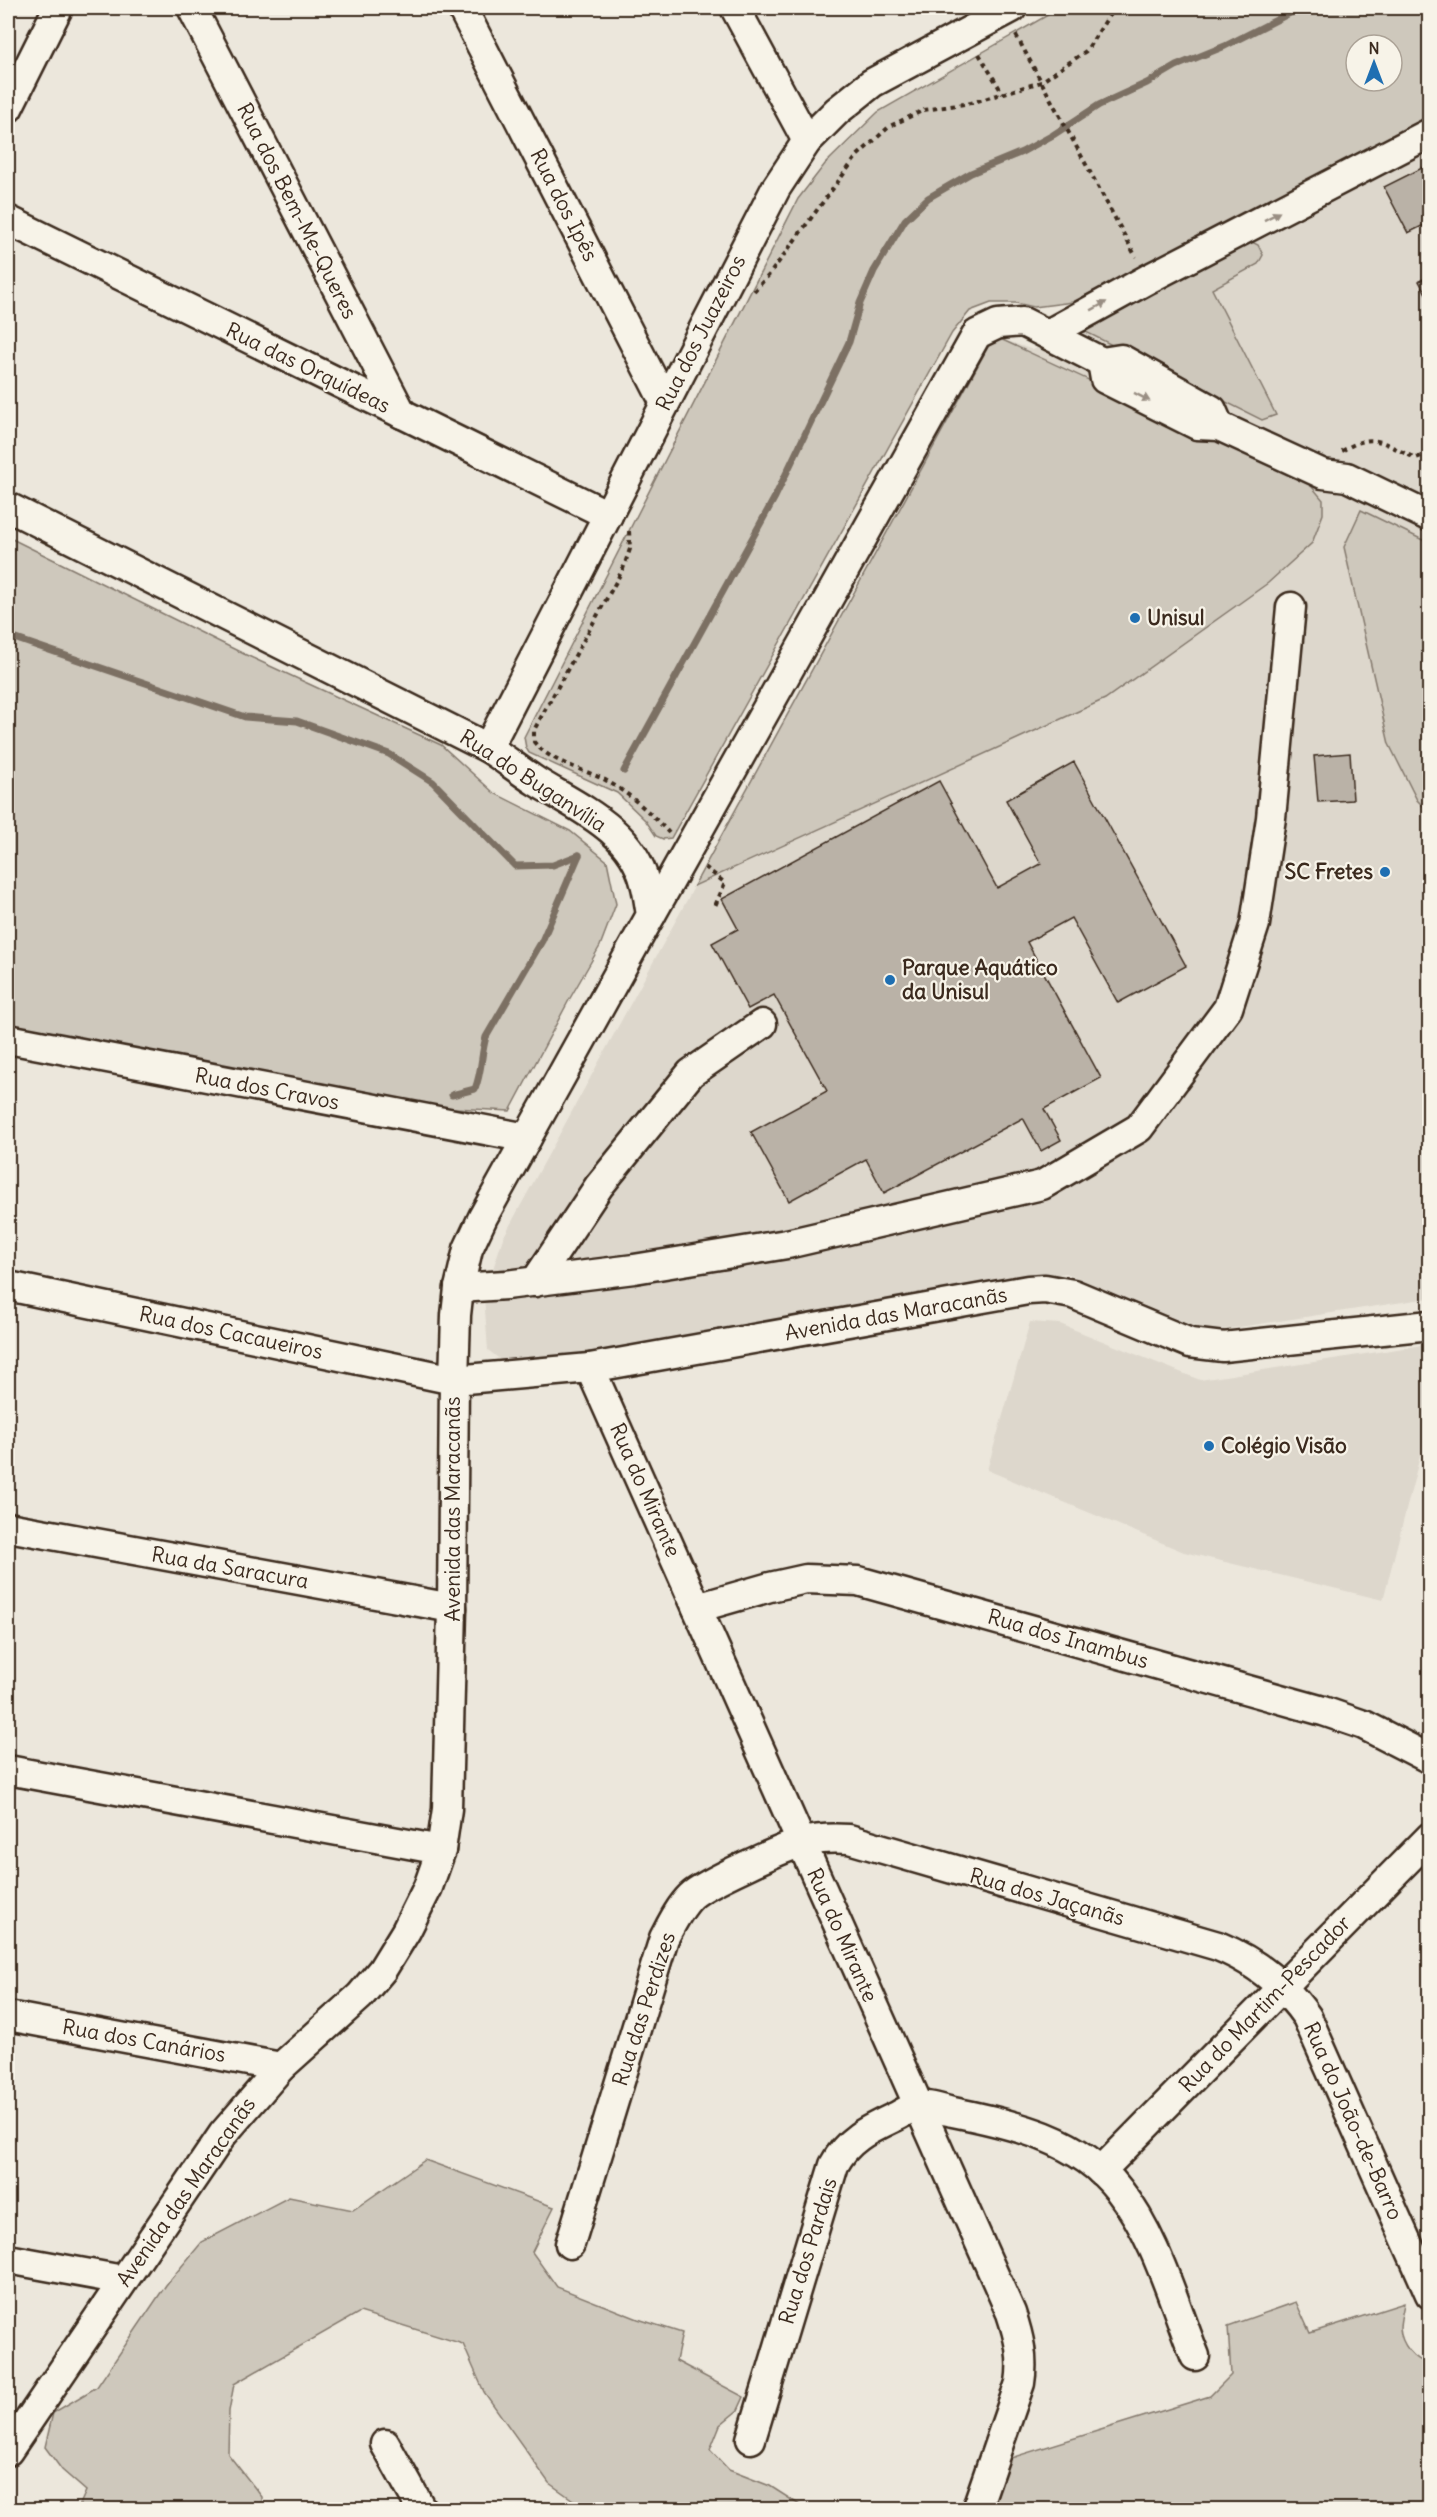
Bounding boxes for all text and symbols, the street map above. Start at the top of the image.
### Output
north arrow [1344,33,1404,93]
text: N [1368,38,1380,58]
street label: Rua dos Bem-Me-Queres [231,98,364,323]
street label: Rua dos Ipês [525,144,604,266]
one-way arrow [1263,211,1281,221]
street label: Rua dos Juazeiros [650,250,751,415]
one-way arrow [1091,301,1108,311]
street label: Rua das Orquídeas [222,316,395,419]
one-way arrow [1133,393,1150,402]
place label: Unisul [1147,604,1205,631]
marker: Unisul [1128,611,1142,625]
street label: Rua do Buganvília [455,723,612,838]
place label: SC Fretes [1285,858,1373,885]
marker: SC Fretes [1378,865,1392,879]
place label: Parque Aquático da Unisul [902,954,1058,1005]
marker: Parque Aquático da Unisul [883,973,897,987]
street label: Rua dos Cravos [193,1061,342,1116]
street label: Avenida das Maracanãs [783,1281,1009,1346]
street label: Rua dos Cacaueiros [137,1300,325,1365]
street label: Avenida das Maracanãs [439,1396,466,1622]
street label: Rua do Mirante [604,1419,687,1561]
place label: Colégio Visão [1221,1432,1347,1459]
marker: Colégio Visão [1202,1439,1216,1453]
street label: Rua da Saracura [149,1540,311,1595]
street label: Rua dos Inambus [985,1603,1152,1674]
street label: Rua dos Jaçanãs [967,1862,1128,1932]
street label: Rua do Mirante [801,1864,884,2006]
street label: Rua do Martim-Pescador [1173,1909,1357,2098]
street label: Rua das Perdizes [606,1928,681,2089]
street label: Rua dos Canários [60,2013,228,2068]
street label: Rua do João-de-Barro [1298,2018,1409,2224]
street label: Avenida das Maracanãs [110,2092,261,2292]
street label: Rua dos Pardais [772,2174,843,2328]

